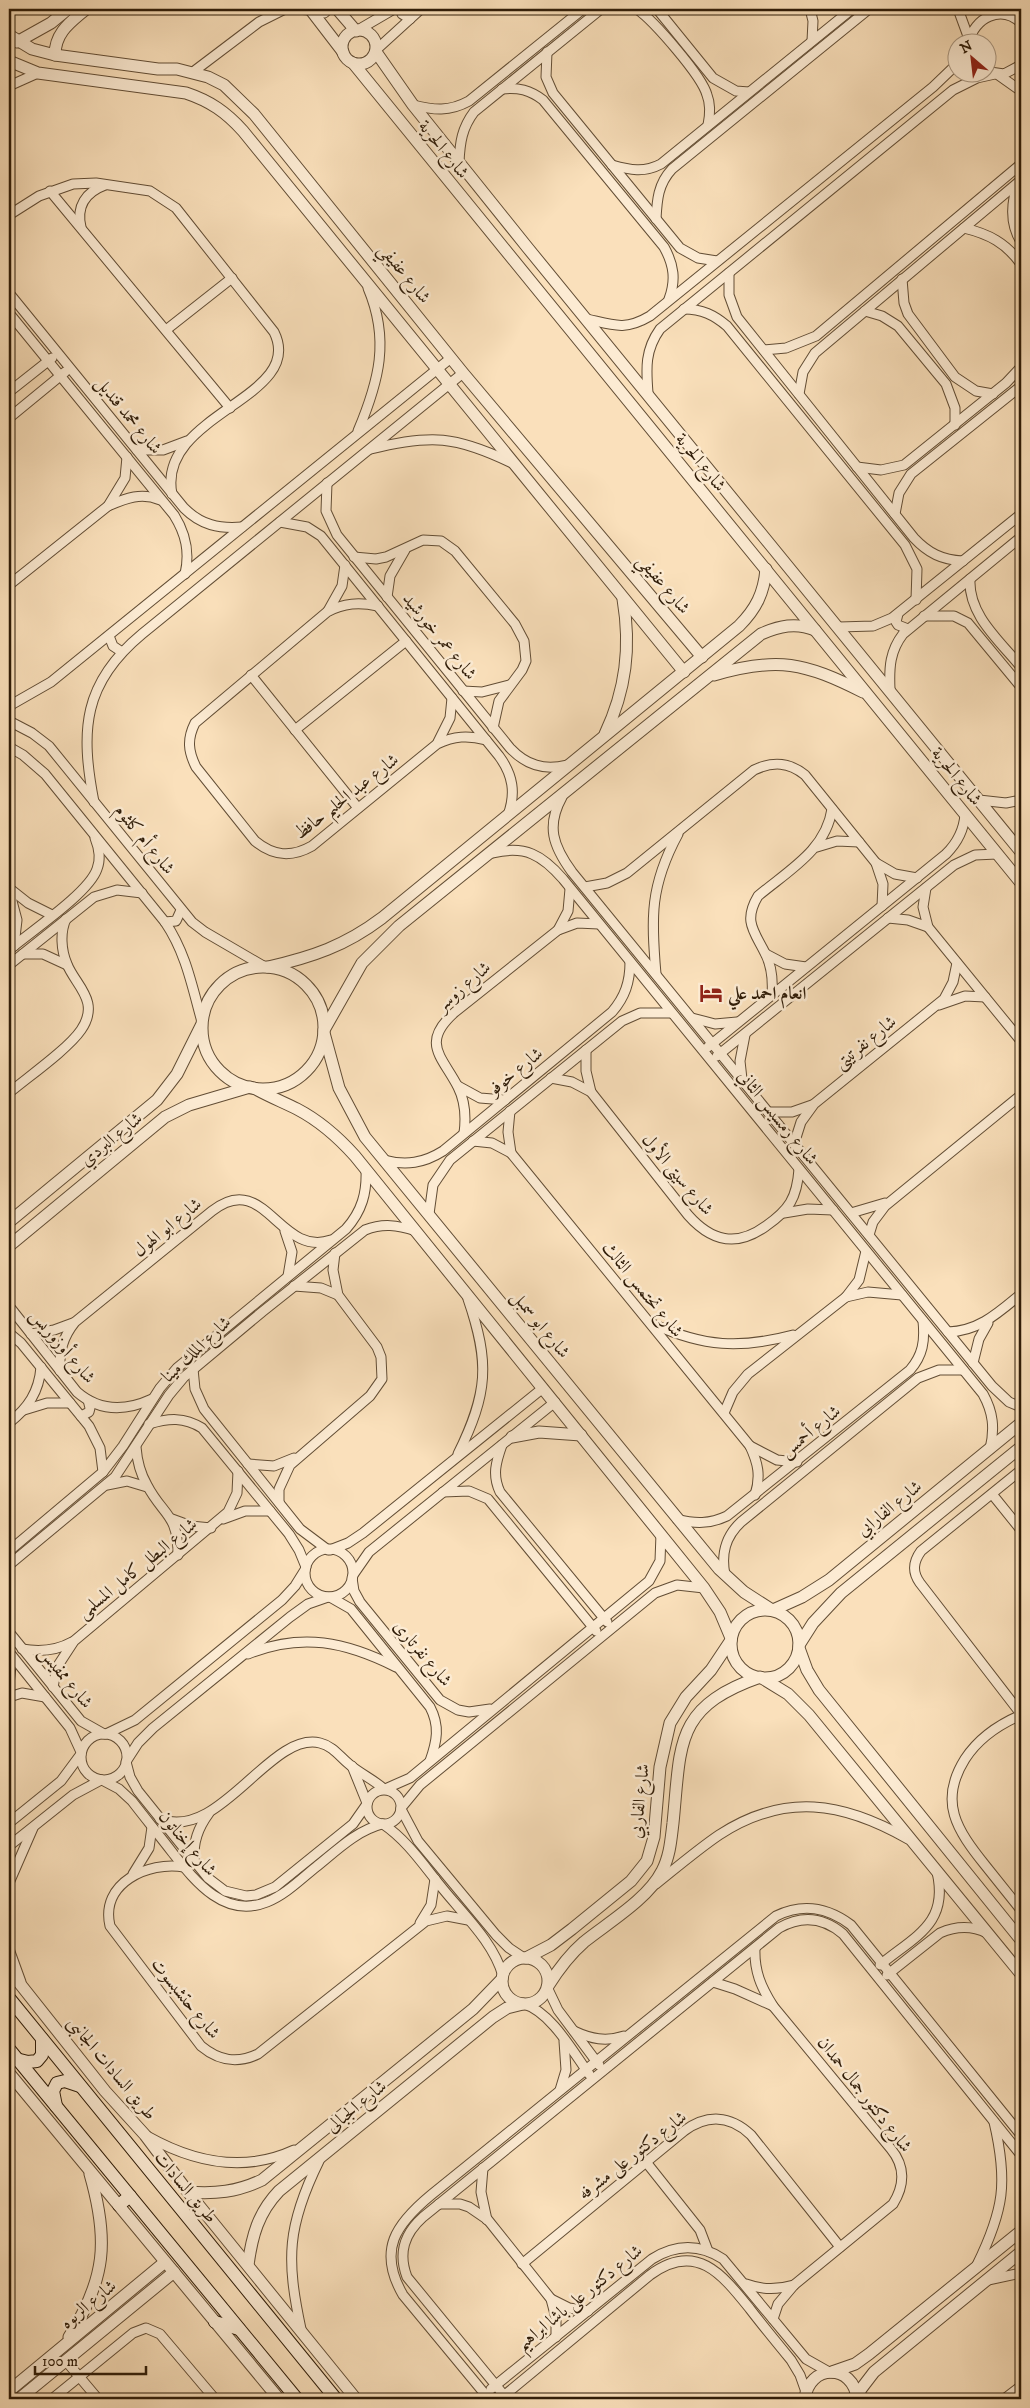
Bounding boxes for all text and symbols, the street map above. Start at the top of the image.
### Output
north arrow [948,32,998,82]
text: N [957,37,976,58]
street label: شارع الحرية [411,116,473,185]
street label: شارع عفيفي [369,239,435,312]
street label: شارع محمد قنديل [88,372,166,461]
street label: شارع الحرية [668,429,730,498]
street label: شارع عفيفي [627,550,695,623]
street label: شارع عمر خورشيد [395,588,481,687]
street label: شارع الحرية [924,743,986,812]
street label: شارع عبد الحليم حافظ [290,749,407,849]
street label: شارع أم كلثوم [106,798,182,882]
street label: شارع زوسر [430,957,498,1020]
hotel icon: انعام احمد علي [698,980,724,1006]
place label: انعام احمد علي [727,983,806,1011]
street label: شارع نفرتيتى [830,1011,903,1077]
street label: شارع خوفو [482,1043,550,1104]
street label: شارع رمسيس الثاني [730,1066,822,1172]
street label: شارع البردي [76,1108,149,1174]
street label: شارع سيتى الأول [634,1127,720,1222]
street label: شارع ابو الهول [129,1193,208,1264]
street label: شارع تحتمس الثالث [594,1237,688,1344]
street label: شارع ابو سمبل [504,1286,574,1365]
street label: شارع أوزوريس [22,1303,102,1390]
street label: شارع الملك مينا [157,1312,238,1390]
street label: شارع أحمس [774,1398,847,1465]
street label: شارع الفارابي [853,1476,929,1544]
street label: شارع البطل كامل المسلمى [73,1514,204,1626]
street label: شارع نفرتارى [386,1616,456,1693]
street label: شارع ممفيس [31,1642,97,1715]
street label: شارع الفاربي [625,1763,658,1840]
street label: شارع إخناتون [151,1806,221,1883]
street label: شارع حتشبسوت [143,1954,225,2046]
street label: طريق السادات الجانبى [60,2012,161,2126]
street label: شارع دكتور جمال حمدان [810,2032,916,2159]
street label: شارع الجبالى [322,2076,393,2140]
street label: شارع دكتور على مشرفه [574,2106,693,2207]
street label: طريق السادات [149,2147,222,2228]
street label: شارع دكتور على باشا ابراهيم [512,2240,651,2360]
street label: شارع الربوه [56,2275,123,2336]
scale bar [35,2343,146,2375]
text: 100 m [42,2352,78,2371]

